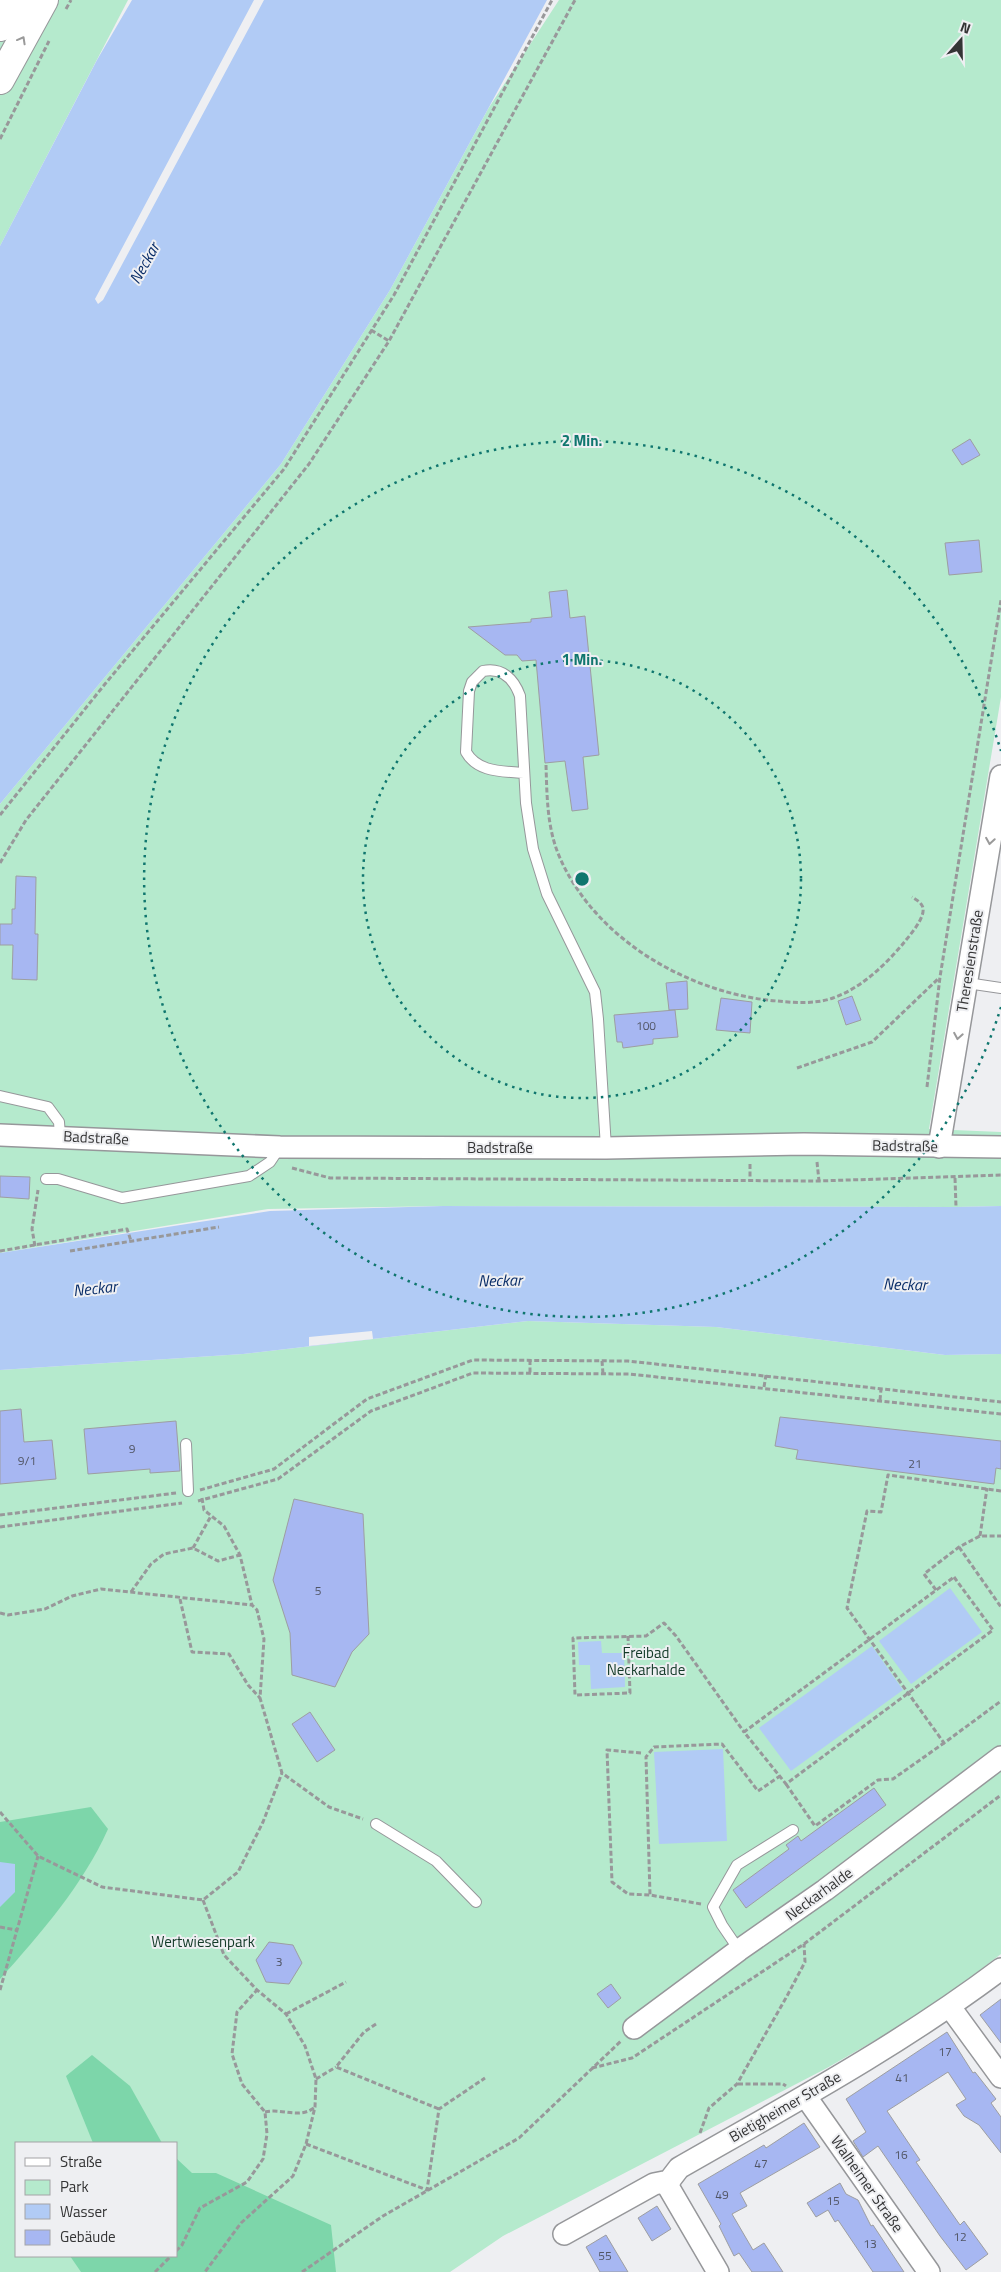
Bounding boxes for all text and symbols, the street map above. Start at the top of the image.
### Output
north arrow [936,15,986,65]
text: N [957,16,974,39]
one-way arrow [16,37,26,46]
water label: Neckar [123,236,166,288]
text: 2 Min. [562,429,602,452]
text: 1 Min. [562,648,602,671]
one-way arrow [986,836,996,845]
centre of rings [573,870,591,888]
street label: Theresienstraße [950,908,989,1014]
house number: 100 [636,1016,656,1035]
one-way arrow [953,1031,963,1040]
street label: Badstraße [63,1124,129,1151]
street label: Badstraße [872,1133,938,1158]
street label: Badstraße [467,1136,533,1159]
water label: Neckar [478,1268,524,1292]
water label: Neckar [883,1272,929,1296]
water label: Neckar [72,1274,120,1302]
house number: 9 [129,1439,136,1458]
house number: 9/1 [18,1451,36,1470]
house number: 21 [908,1454,922,1473]
house number: 5 [315,1581,322,1600]
park label: Freibad Neckarhalde [607,1641,685,1681]
street label: Neckarhalde [780,1861,857,1926]
park label: Wertwiesenpark [151,1930,255,1953]
house number: 3 [276,1952,282,1971]
house number: 17 [938,2042,952,2061]
street label: Bietigheimer Straße [724,2065,845,2148]
house number: 41 [895,2068,909,2087]
street label: Walheimer Straße [825,2131,909,2237]
legend [15,2142,178,2257]
house number: 16 [894,2145,908,2164]
text: Straße [60,2150,102,2173]
house number: 47 [754,2154,768,2173]
text: Park [60,2175,89,2198]
house number: 49 [715,2185,729,2204]
house number: 15 [826,2191,840,2210]
text: Wasser [60,2200,107,2223]
text: Gebäude [60,2225,116,2248]
house number: 12 [953,2227,967,2246]
house number: 13 [863,2234,877,2253]
house number: 55 [598,2246,612,2265]

